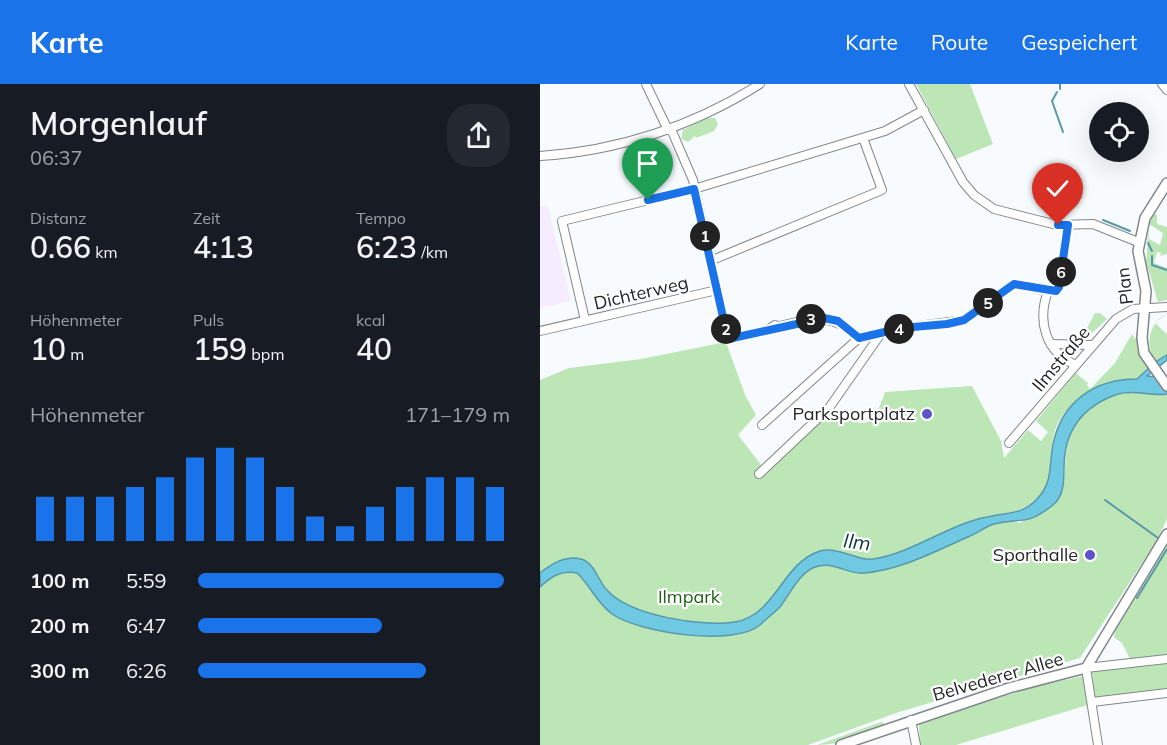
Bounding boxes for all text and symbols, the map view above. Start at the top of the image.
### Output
text: Karte [30,25,104,60]
text: Karte [845,29,898,55]
text: Route [931,29,988,55]
text: Gespeichert [1021,29,1137,55]
text: Morgenlauf [30,102,207,143]
map controls [1089,102,1149,162]
button: locate [1089,102,1149,162]
button: share [447,104,510,167]
pin [622,138,673,200]
text: 06:37 [30,145,83,170]
icon: arrive [631,147,664,180]
pin [1032,163,1083,225]
icon: check [1041,172,1074,205]
text: Distanz [30,208,87,228]
text: Zeit [193,208,220,228]
text: Tempo [356,208,406,228]
pin: 1 [690,221,720,251]
text: 1 [700,226,710,246]
text: 0.66 [30,228,91,266]
text: 4:13 [193,228,254,266]
text: 6:23 [356,228,417,266]
text: km [91,242,118,262]
text: /km [417,242,448,262]
pin: 6 [1046,257,1076,287]
text: 6 [1056,262,1066,282]
street label: Plan [1111,266,1138,306]
street label: Dichterweg [591,270,690,315]
pin: 5 [973,288,1003,318]
text: 5 [983,293,993,313]
pin: 3 [796,304,826,334]
text: 3 [806,309,816,329]
text: Höhenmeter [30,310,122,330]
text: Puls [193,310,224,330]
text: kcal [356,310,385,330]
pin: 2 [711,314,741,344]
pin: 4 [884,314,914,344]
text: 2 [721,319,731,339]
text: 4 [894,319,904,339]
street label: Ilmstraße [1027,321,1095,396]
text: 10 [30,330,66,368]
text: 159 [193,330,247,368]
text: 40 [356,330,392,368]
text: m [66,344,84,364]
text: bpm [247,344,284,364]
text: Höhenmeter [30,402,145,427]
text: 171–179 m [405,402,510,427]
place label: Parksportplatz [792,402,915,425]
marker: Parksportplatz [920,407,934,421]
water label: Ilm [842,527,872,556]
place label: Sporthalle [993,543,1078,566]
marker: Sporthalle [1083,548,1097,562]
text: 100 m [30,568,89,593]
text: 5:59 [126,568,167,593]
park label: Ilmpark [658,585,721,608]
text: 200 m [30,613,89,638]
text: 6:47 [126,613,167,638]
street label: Belvederer Allee [930,647,1066,706]
text: 300 m [30,658,89,683]
text: 6:26 [126,658,167,683]

